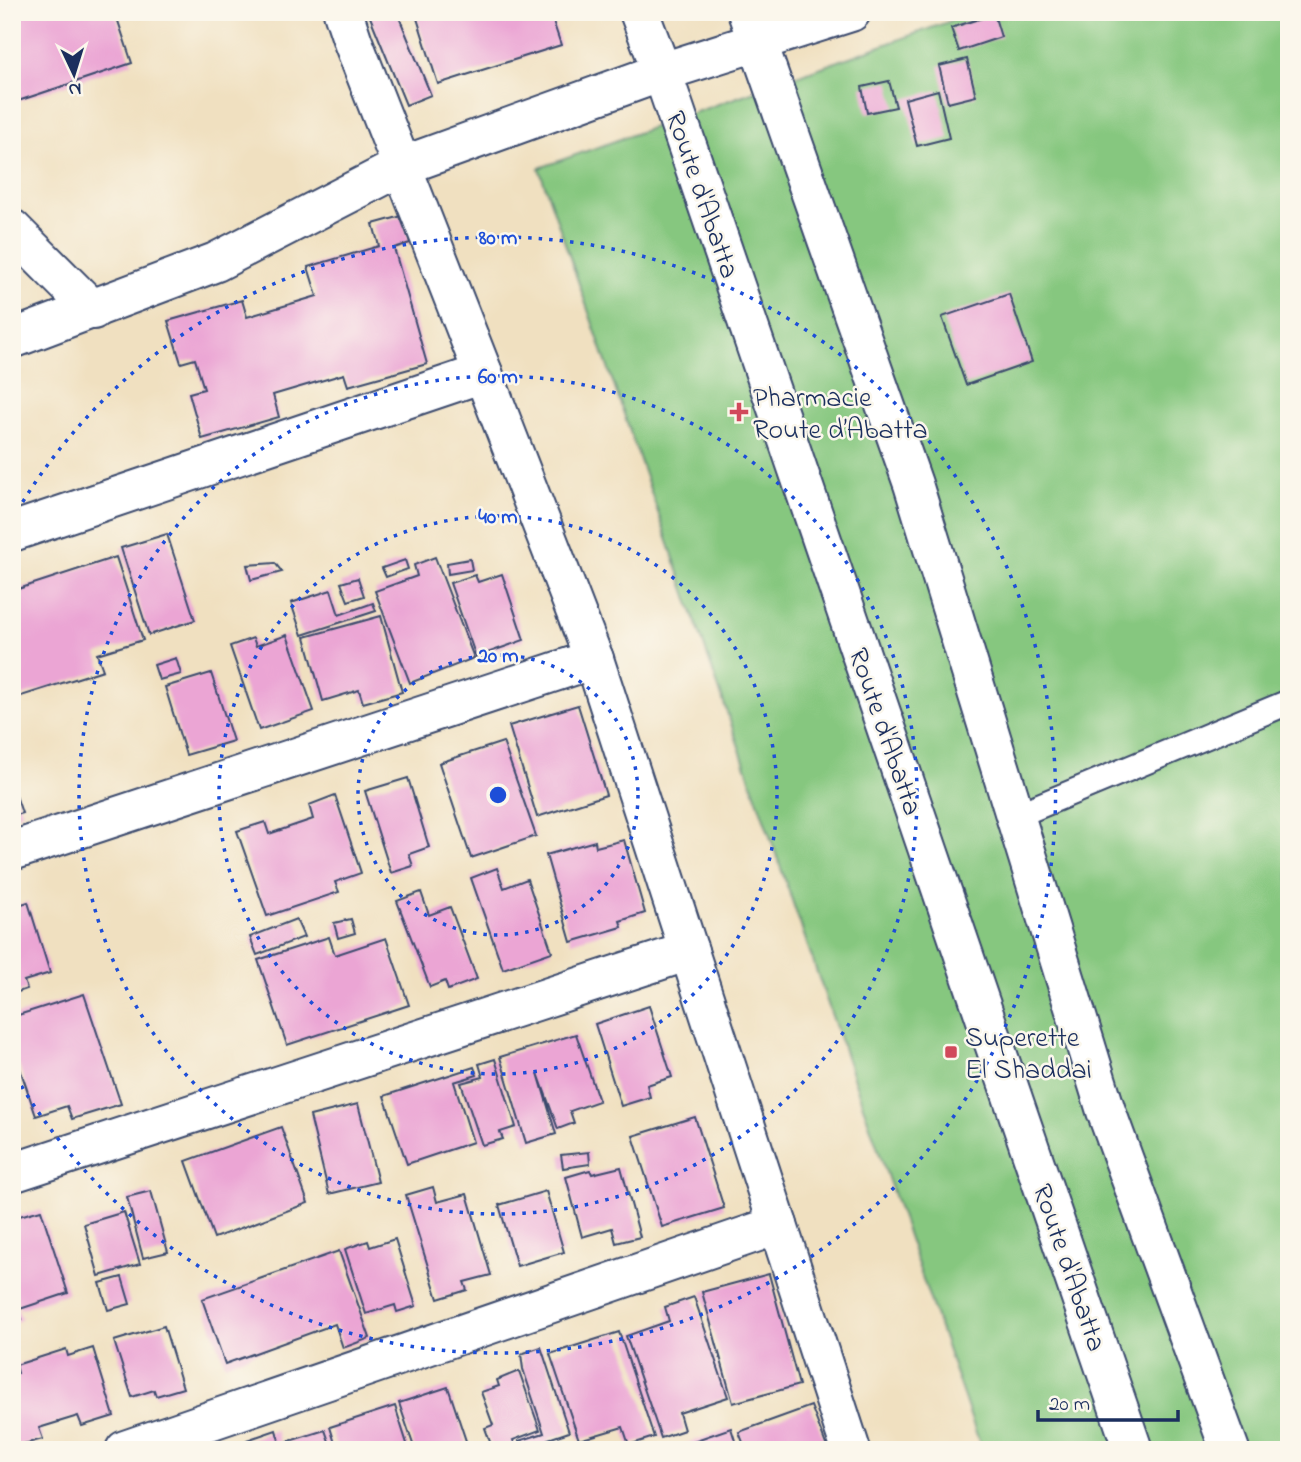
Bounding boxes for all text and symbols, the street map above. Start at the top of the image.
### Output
north arrow [38,38,108,108]
text: N [67,75,82,102]
street label: Route d'Abatta [653,106,749,284]
text: 80 m [478,224,517,254]
text: 60 m [478,363,518,393]
place label: Pharmacie Route d’Abatta [753,379,928,452]
marker: Pharmacie Route d’Abatta [731,404,747,420]
text: 40 m [478,503,518,533]
text: 20 m [476,642,519,672]
street label: Route d'Abatta [836,643,932,821]
centre of rings [486,783,510,807]
place label: Superette El Shaddai [965,1019,1092,1092]
marker: Superette El Shaddai [943,1044,959,1060]
street label: Route d'Abatta [1020,1179,1116,1357]
scale bar [1038,1378,1178,1422]
text: 20 m [1049,1390,1090,1420]

